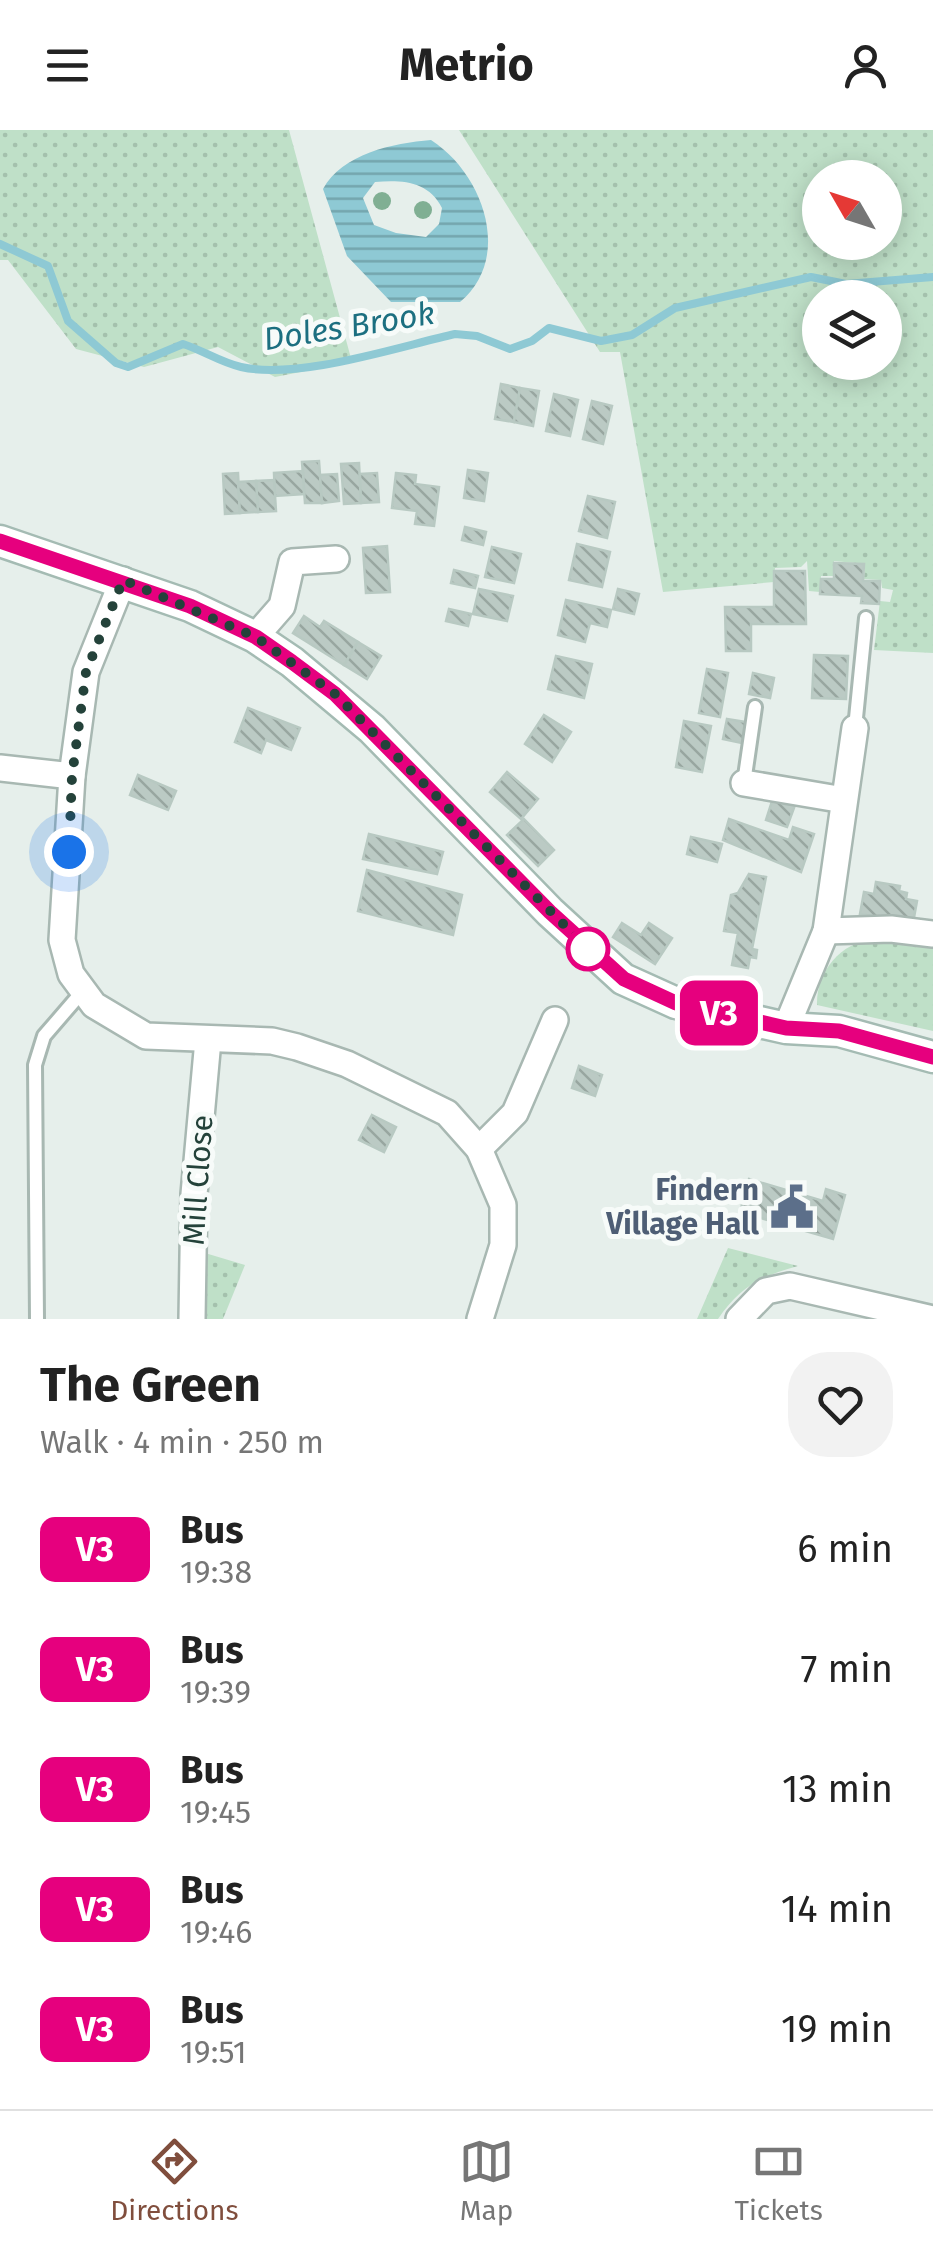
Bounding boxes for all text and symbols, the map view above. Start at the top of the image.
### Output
icon: menu [40,38,95,93]
text: Metrio [399,38,534,92]
icon: person [838,38,893,93]
north arrow [802,160,902,260]
map controls [802,160,902,380]
button: layers [802,280,902,380]
water label: Doles Brook [261,294,437,358]
your location [44,827,94,877]
unlabelled marker [567,928,609,970]
line badge: V3 [674,980,764,1046]
text: V3 [700,992,738,1034]
street label: Mill Close [175,1114,221,1246]
place label: Findern Village Hall [605,1172,759,1242]
public building icon: Findern Village Hall [768,1183,816,1231]
button: heart [788,1352,893,1457]
text: The Green [40,1356,261,1414]
text: Walk · 4 min · 250 m [40,1423,324,1461]
text: Bus [180,1507,244,1553]
text: 6 min [797,1526,893,1572]
text: V3 [76,1528,114,1570]
text: 19:38 [180,1553,252,1591]
text: Bus [180,1627,244,1673]
text: 7 min [801,1646,893,1692]
text: V3 [76,1648,114,1690]
text: 19:39 [180,1673,251,1711]
text: Bus [180,1747,244,1793]
text: 13 min [782,1766,893,1812]
text: V3 [76,1768,114,1810]
text: 19:45 [180,1793,251,1831]
text: Bus [180,1867,244,1913]
text: 14 min [781,1886,893,1932]
text: V3 [76,1888,114,1930]
text: 19:46 [180,1913,252,1951]
text: Bus [180,1987,244,2033]
text: 19 min [781,2006,893,2052]
text: V3 [76,2008,114,2050]
text: 19:51 [180,2033,247,2071]
tab: Directions [110,2134,239,2227]
tab: Map [459,2134,514,2227]
tab: Tickets [734,2134,823,2227]

